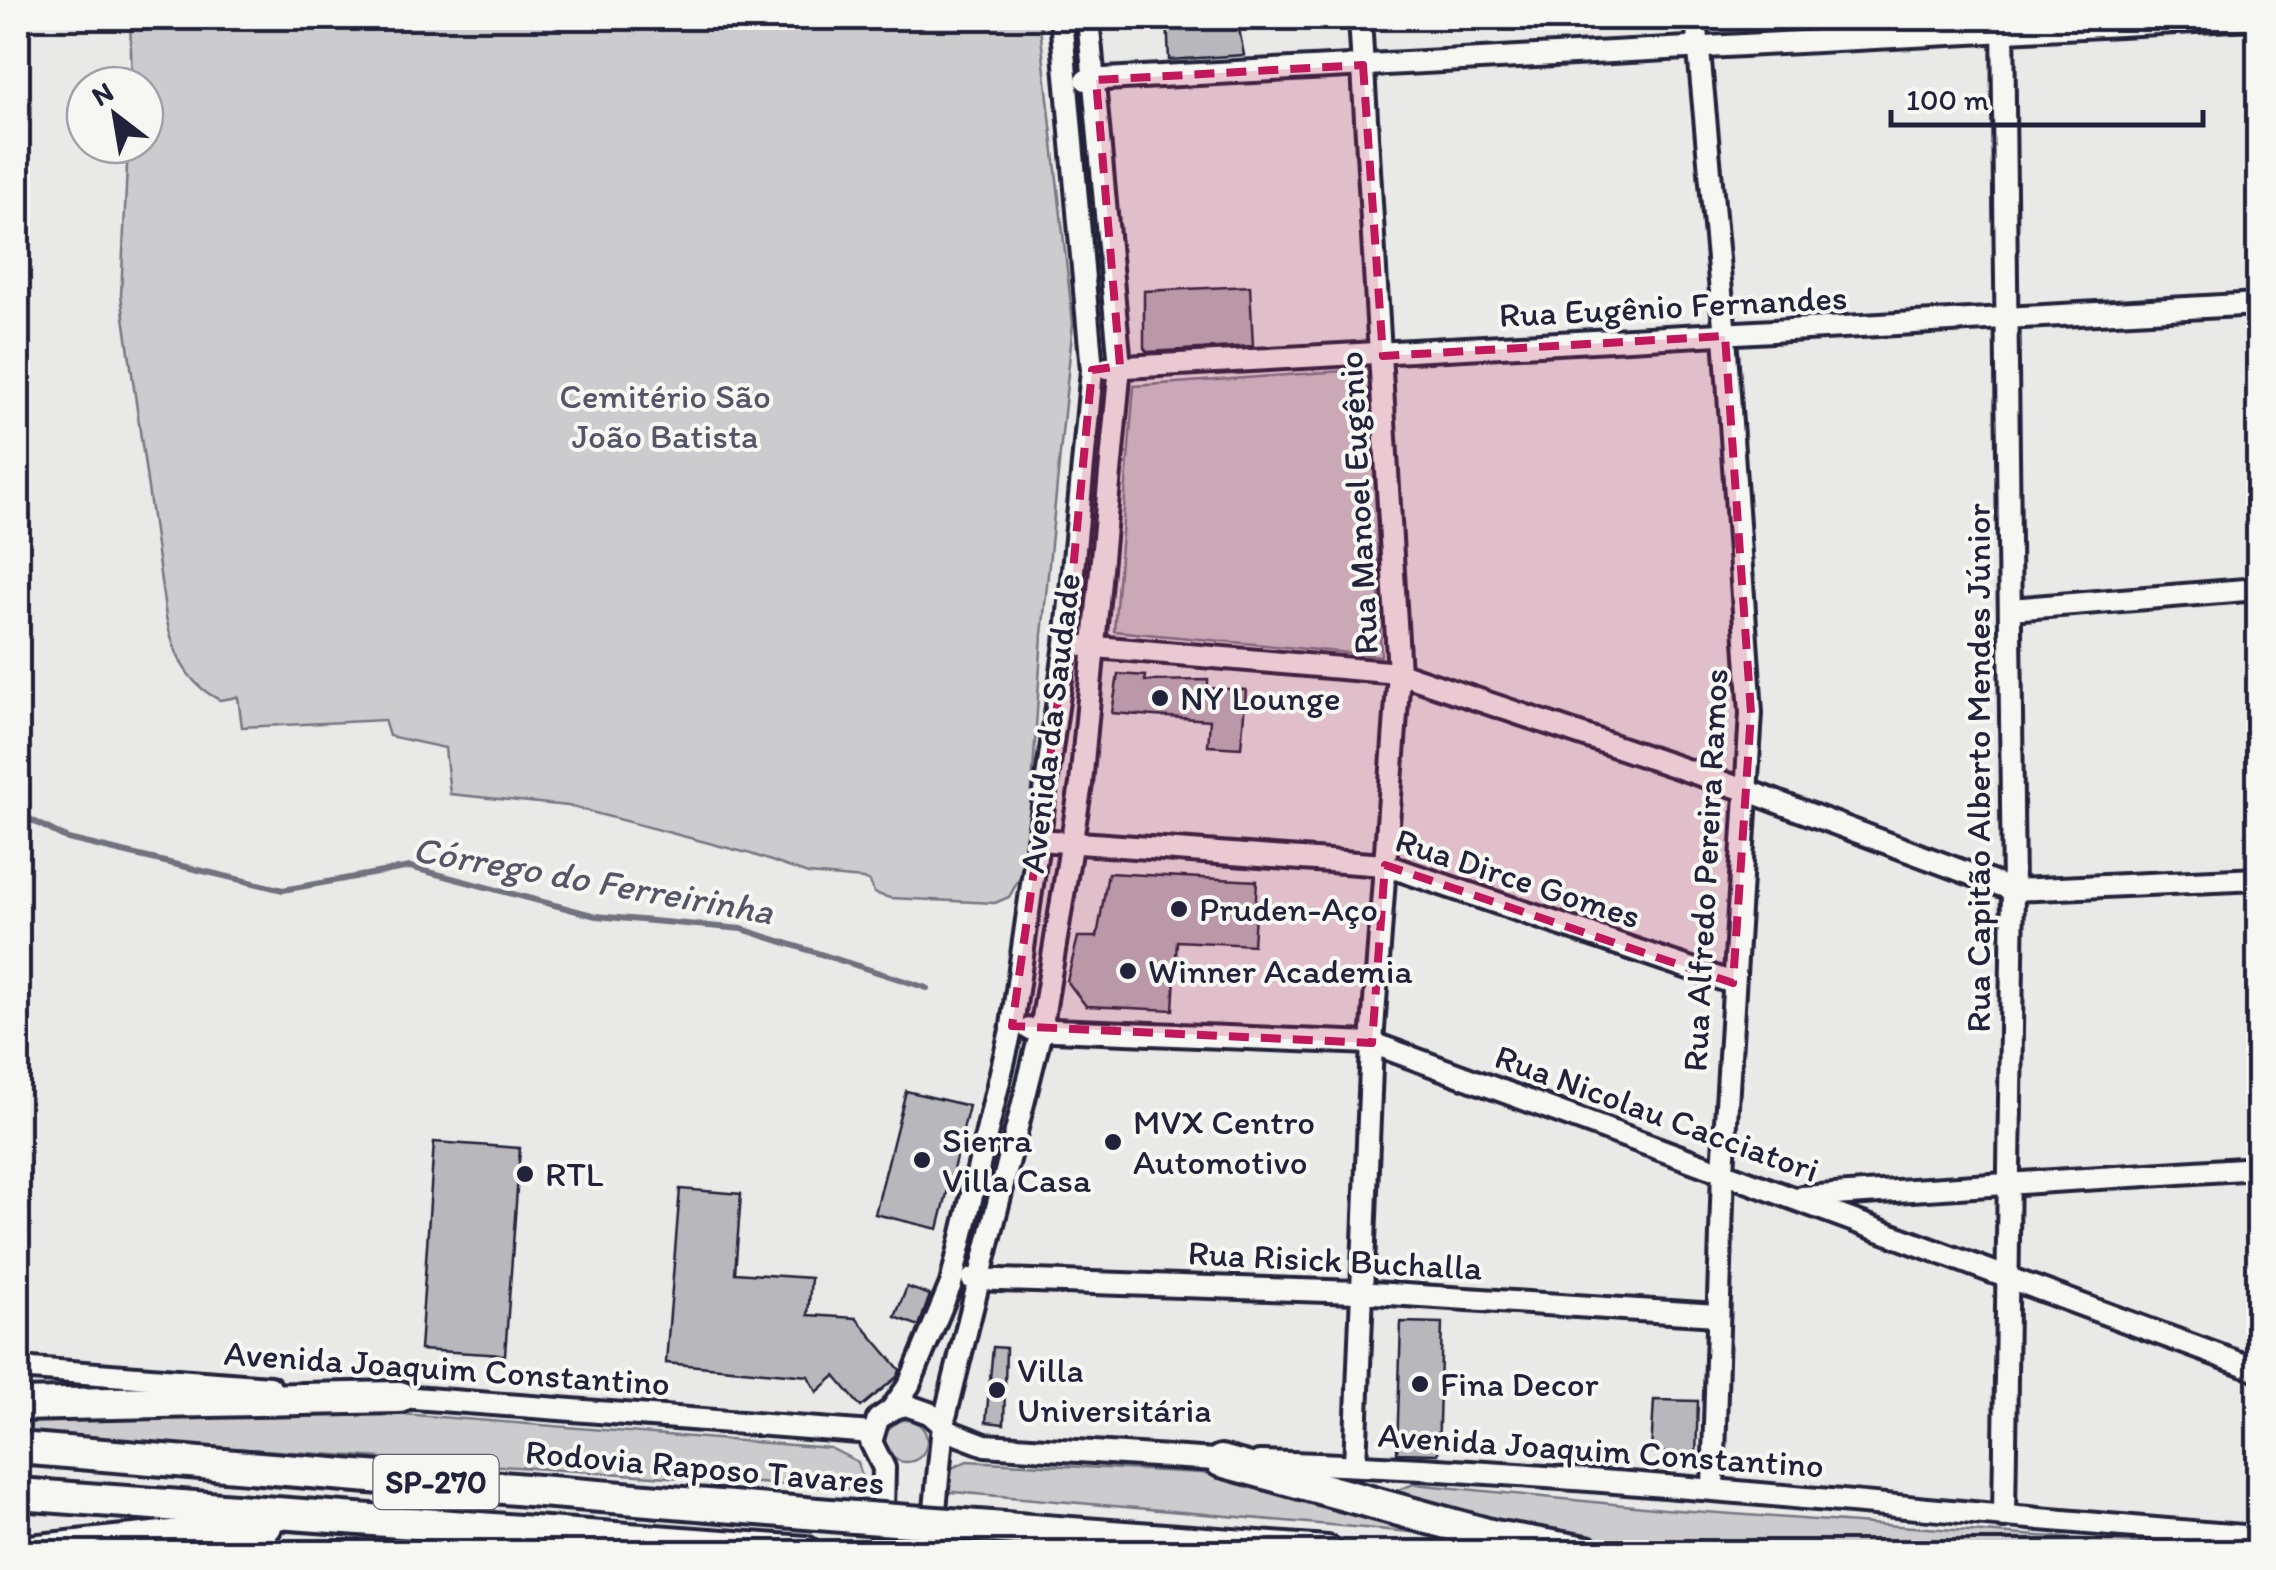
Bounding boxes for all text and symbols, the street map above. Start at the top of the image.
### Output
north arrow [65,65,165,165]
scale bar [1891,65,2204,127]
text: N [85,74,119,113]
text: 100 m [1906,81,1989,118]
street label: Rua Eugênio Fernandes [1498,276,1848,336]
street label: Rua Manoel Eugênio [1329,350,1387,656]
park label: Cemitério São João Batista [559,375,771,457]
street label: Rua Capitão Alberto Mendes Júnior [1957,503,1999,1033]
street label: Avenida da Saudade [1011,571,1089,875]
street label: Rua Alfredo Pereira Ramos [1673,667,1737,1073]
place label: NY Lounge [1180,677,1341,719]
marker: NY Lounge [1149,687,1171,709]
street label: Rua Dirce Gomes [1390,819,1646,937]
water label: Córrego do Ferreirinha [409,826,778,935]
place label: Pruden-Aço [1199,888,1378,930]
marker: Pruden-Aço [1168,898,1190,920]
place label: Winner Academia [1148,950,1413,992]
marker: Winner Academia [1117,960,1139,982]
street label: Rua Nicolau Cacciatori [1489,1035,1825,1191]
place label: MVX Centro Automotivo [1133,1101,1315,1183]
place label: Sierra Villa Casa [942,1119,1091,1201]
marker: MVX Centro Automotivo [1102,1131,1124,1153]
marker: Sierra Villa Casa [911,1149,933,1171]
place label: RTL [545,1153,604,1195]
marker: RTL [514,1163,536,1185]
street label: Rua Risick Buchalla [1187,1231,1483,1289]
street label: Avenida Joaquim Constantino [223,1331,671,1405]
place label: Villa Universitária [1017,1349,1212,1431]
place label: Fina Decor [1440,1363,1599,1405]
marker: Fina Decor [1409,1373,1431,1395]
marker: Villa Universitária [986,1379,1008,1401]
street label: Avenida Joaquim Constantino [1377,1413,1825,1487]
street label: Rodovia Raposo Tavares [524,1430,886,1504]
road number: SP-270 [374,1455,498,1509]

